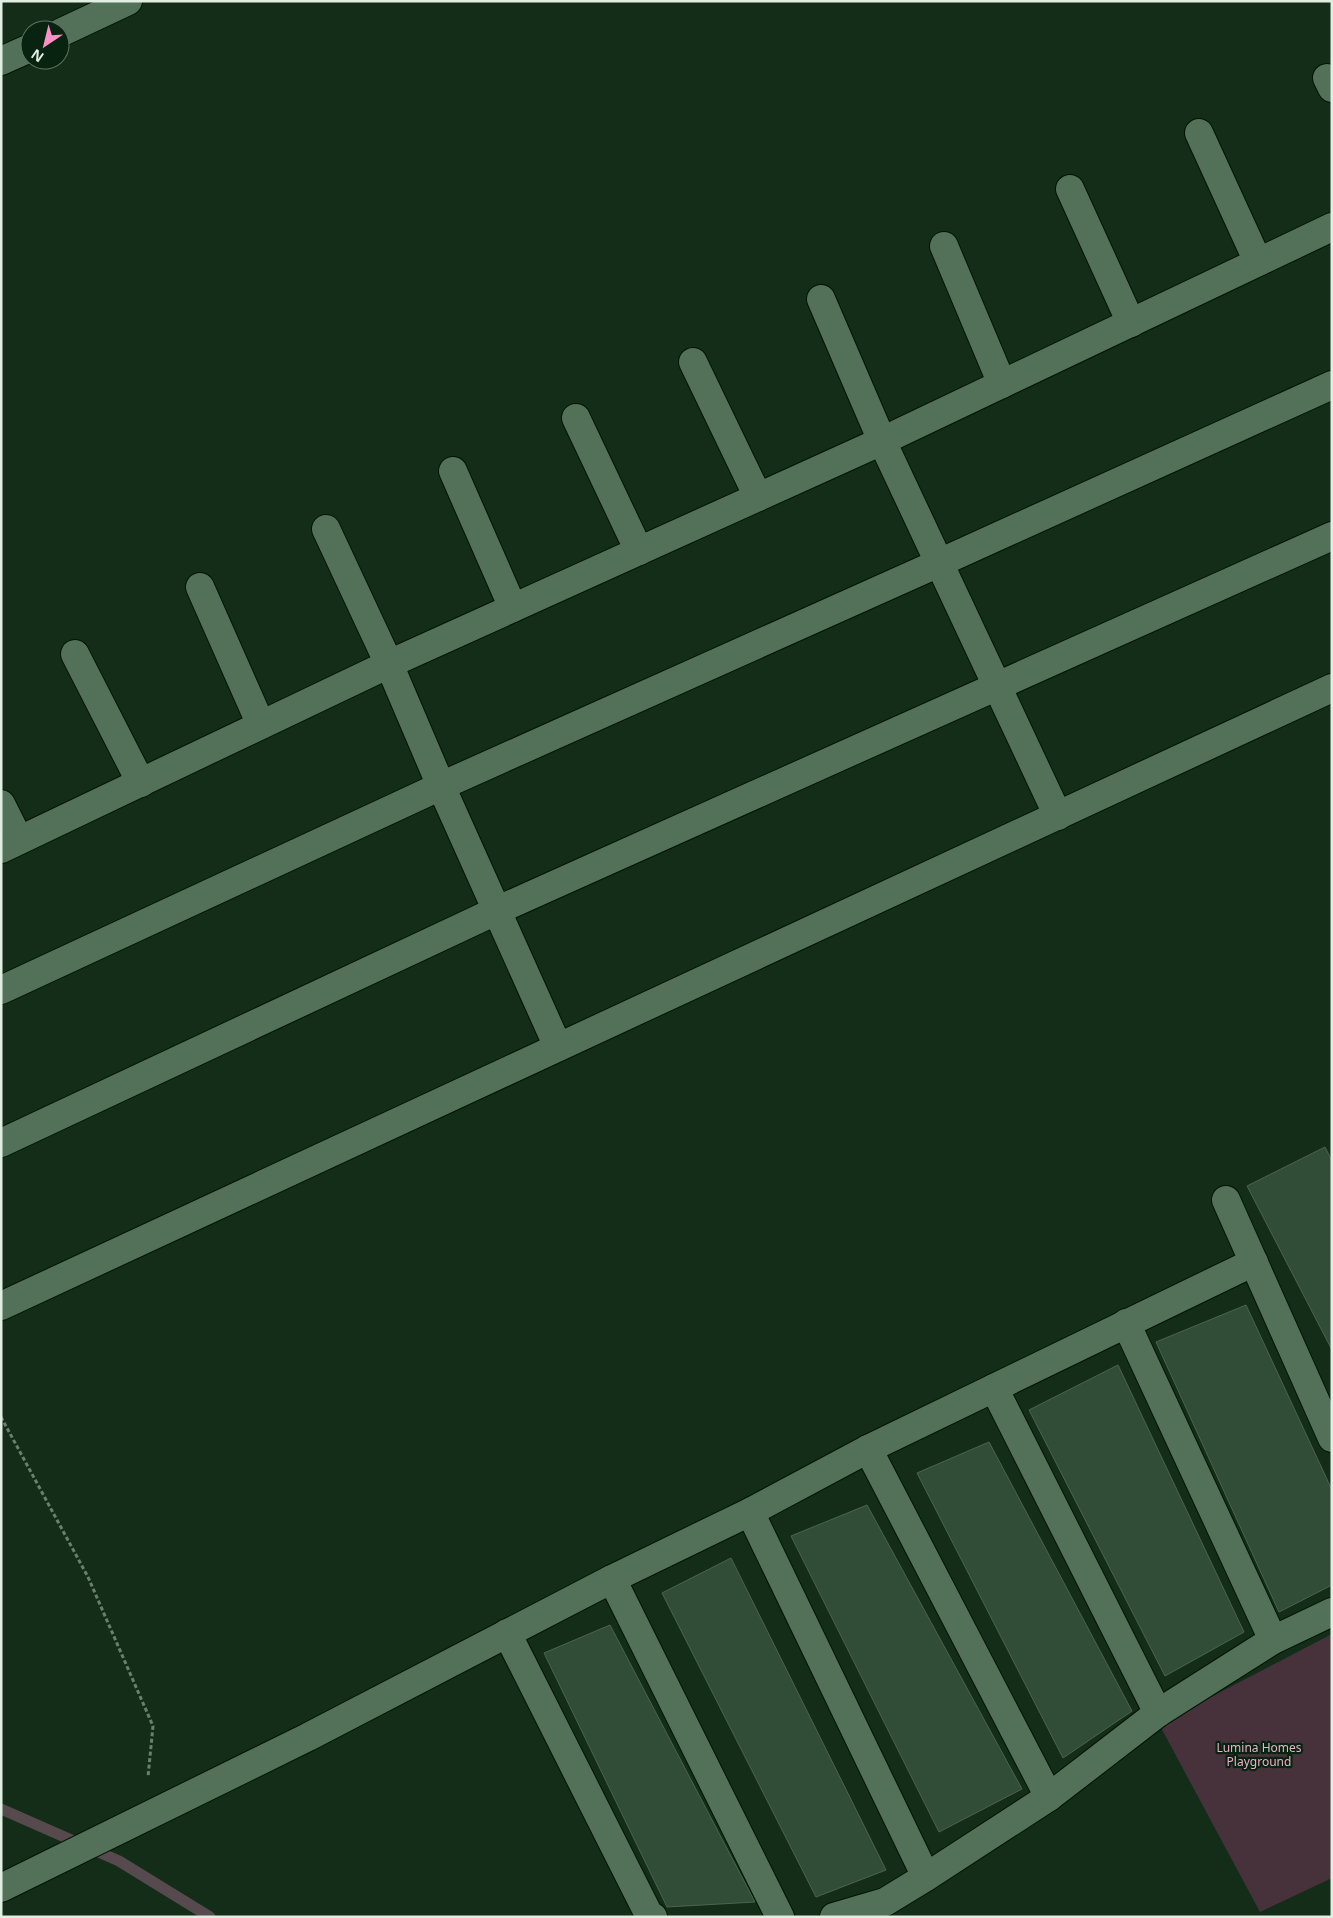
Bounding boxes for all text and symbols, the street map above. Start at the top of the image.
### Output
north arrow [20,20,70,70]
text: N [27,45,47,67]
park label: Lumina Homes Playground [1216,1739,1302,1770]

